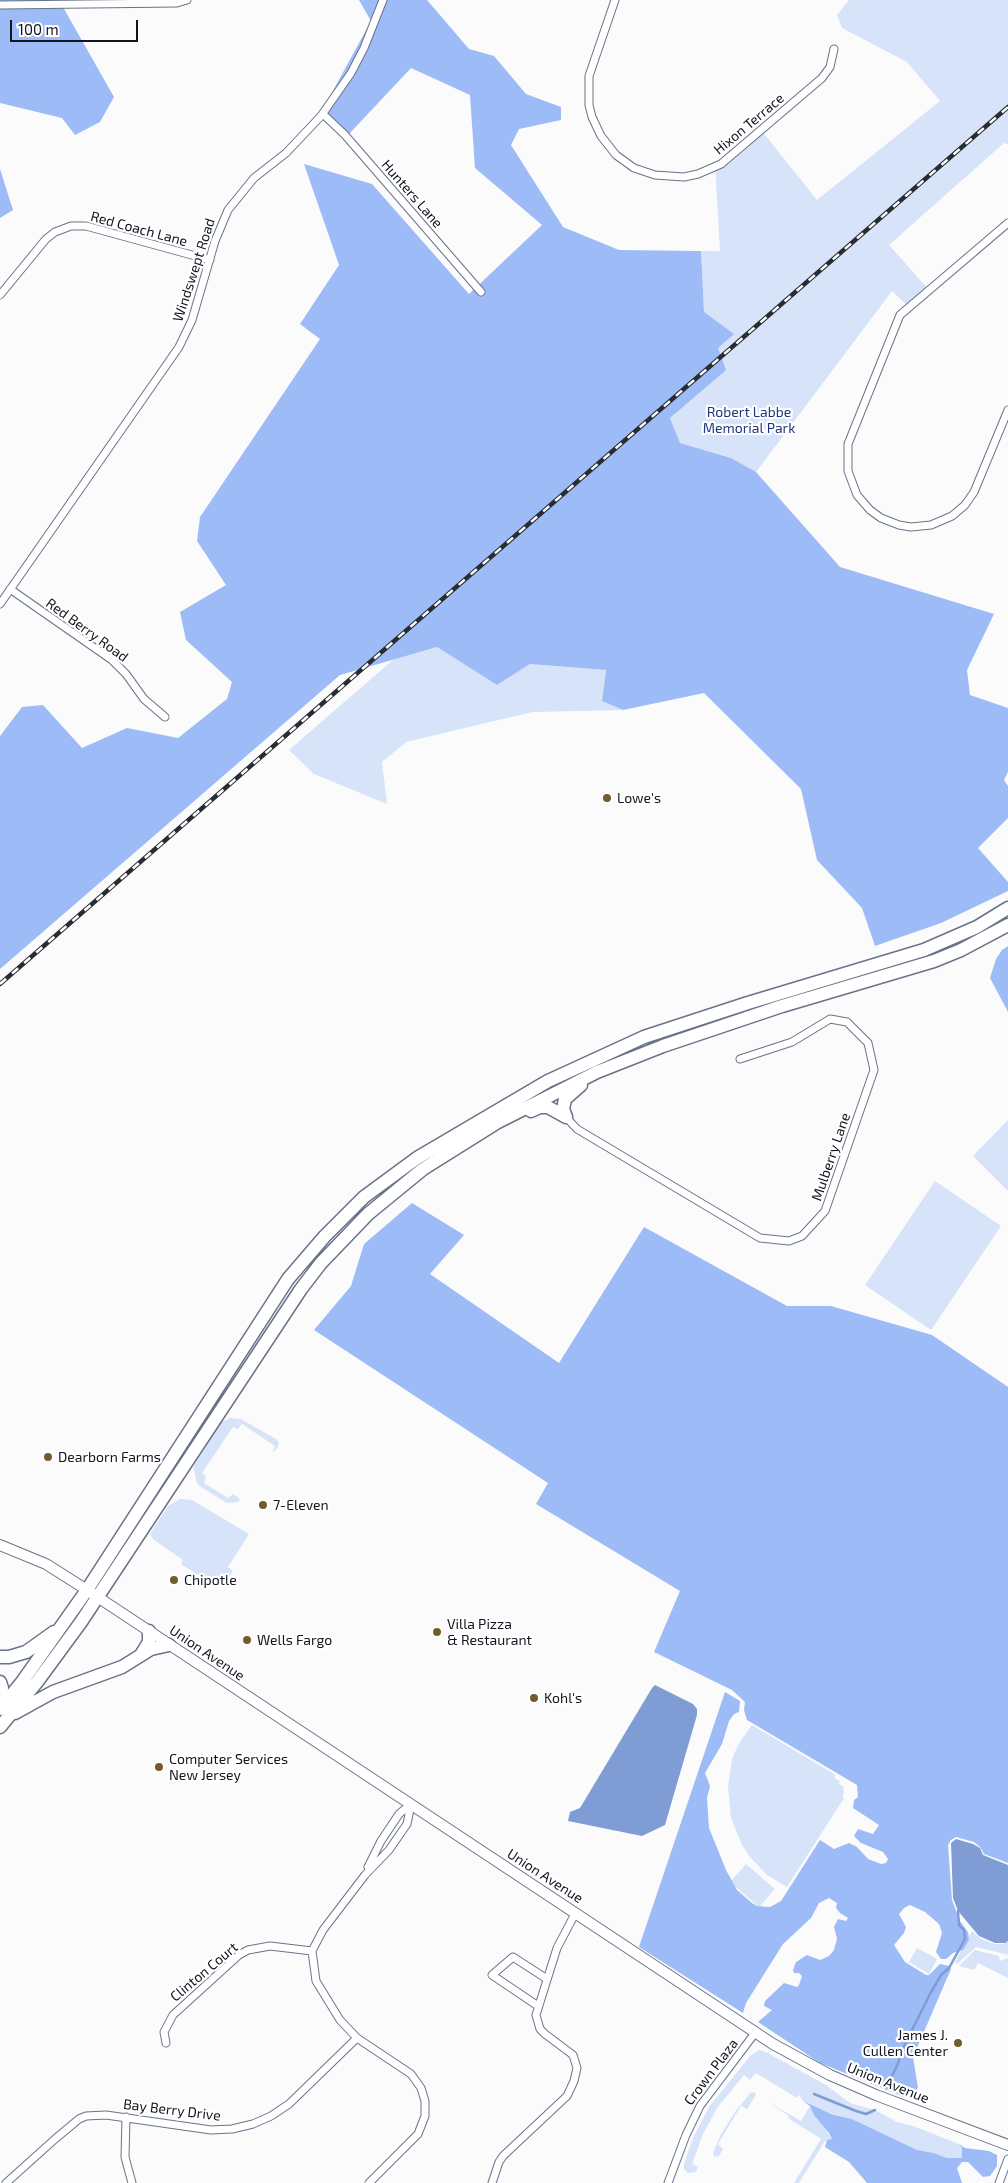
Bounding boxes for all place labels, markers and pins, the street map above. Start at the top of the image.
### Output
place label: Lowe's [617,790,661,806]
marker: Lowe's [601,792,613,804]
place label: Dearborn Farms [58,1449,161,1465]
marker: Dearborn Farms [42,1451,54,1463]
place label: 7-Eleven [273,1497,329,1513]
marker: 7-Eleven [257,1499,269,1511]
place label: Chipotle [184,1572,237,1588]
marker: Chipotle [168,1574,180,1586]
place label: Villa Pizza & Restaurant [447,1616,532,1648]
marker: Villa Pizza & Restaurant [431,1626,443,1638]
place label: Wells Fargo [257,1632,332,1648]
marker: Wells Fargo [241,1634,253,1646]
place label: Kohl's [544,1690,582,1706]
marker: Kohl's [528,1692,540,1704]
place label: Computer Services New Jersey [169,1751,288,1784]
marker: Computer Services New Jersey [153,1761,165,1773]
place label: James J. Cullen Center [863,2027,948,2060]
marker: James J. Cullen Center [952,2037,964,2049]

